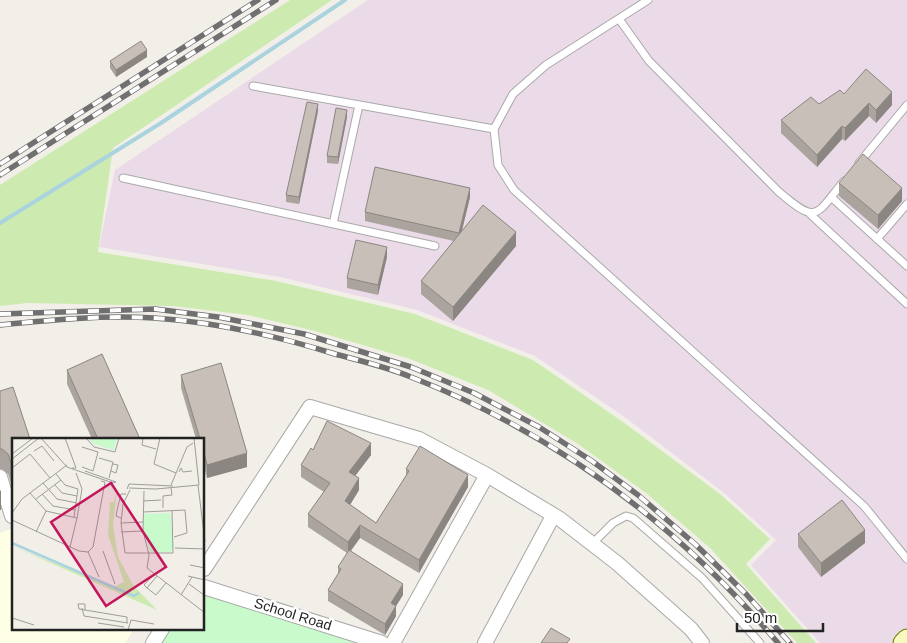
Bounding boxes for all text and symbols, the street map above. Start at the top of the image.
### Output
inset map [12,438,205,630]
street label: School Road [252,595,334,633]
scale bar [737,600,823,632]
text: 50 m [744,609,777,626]

